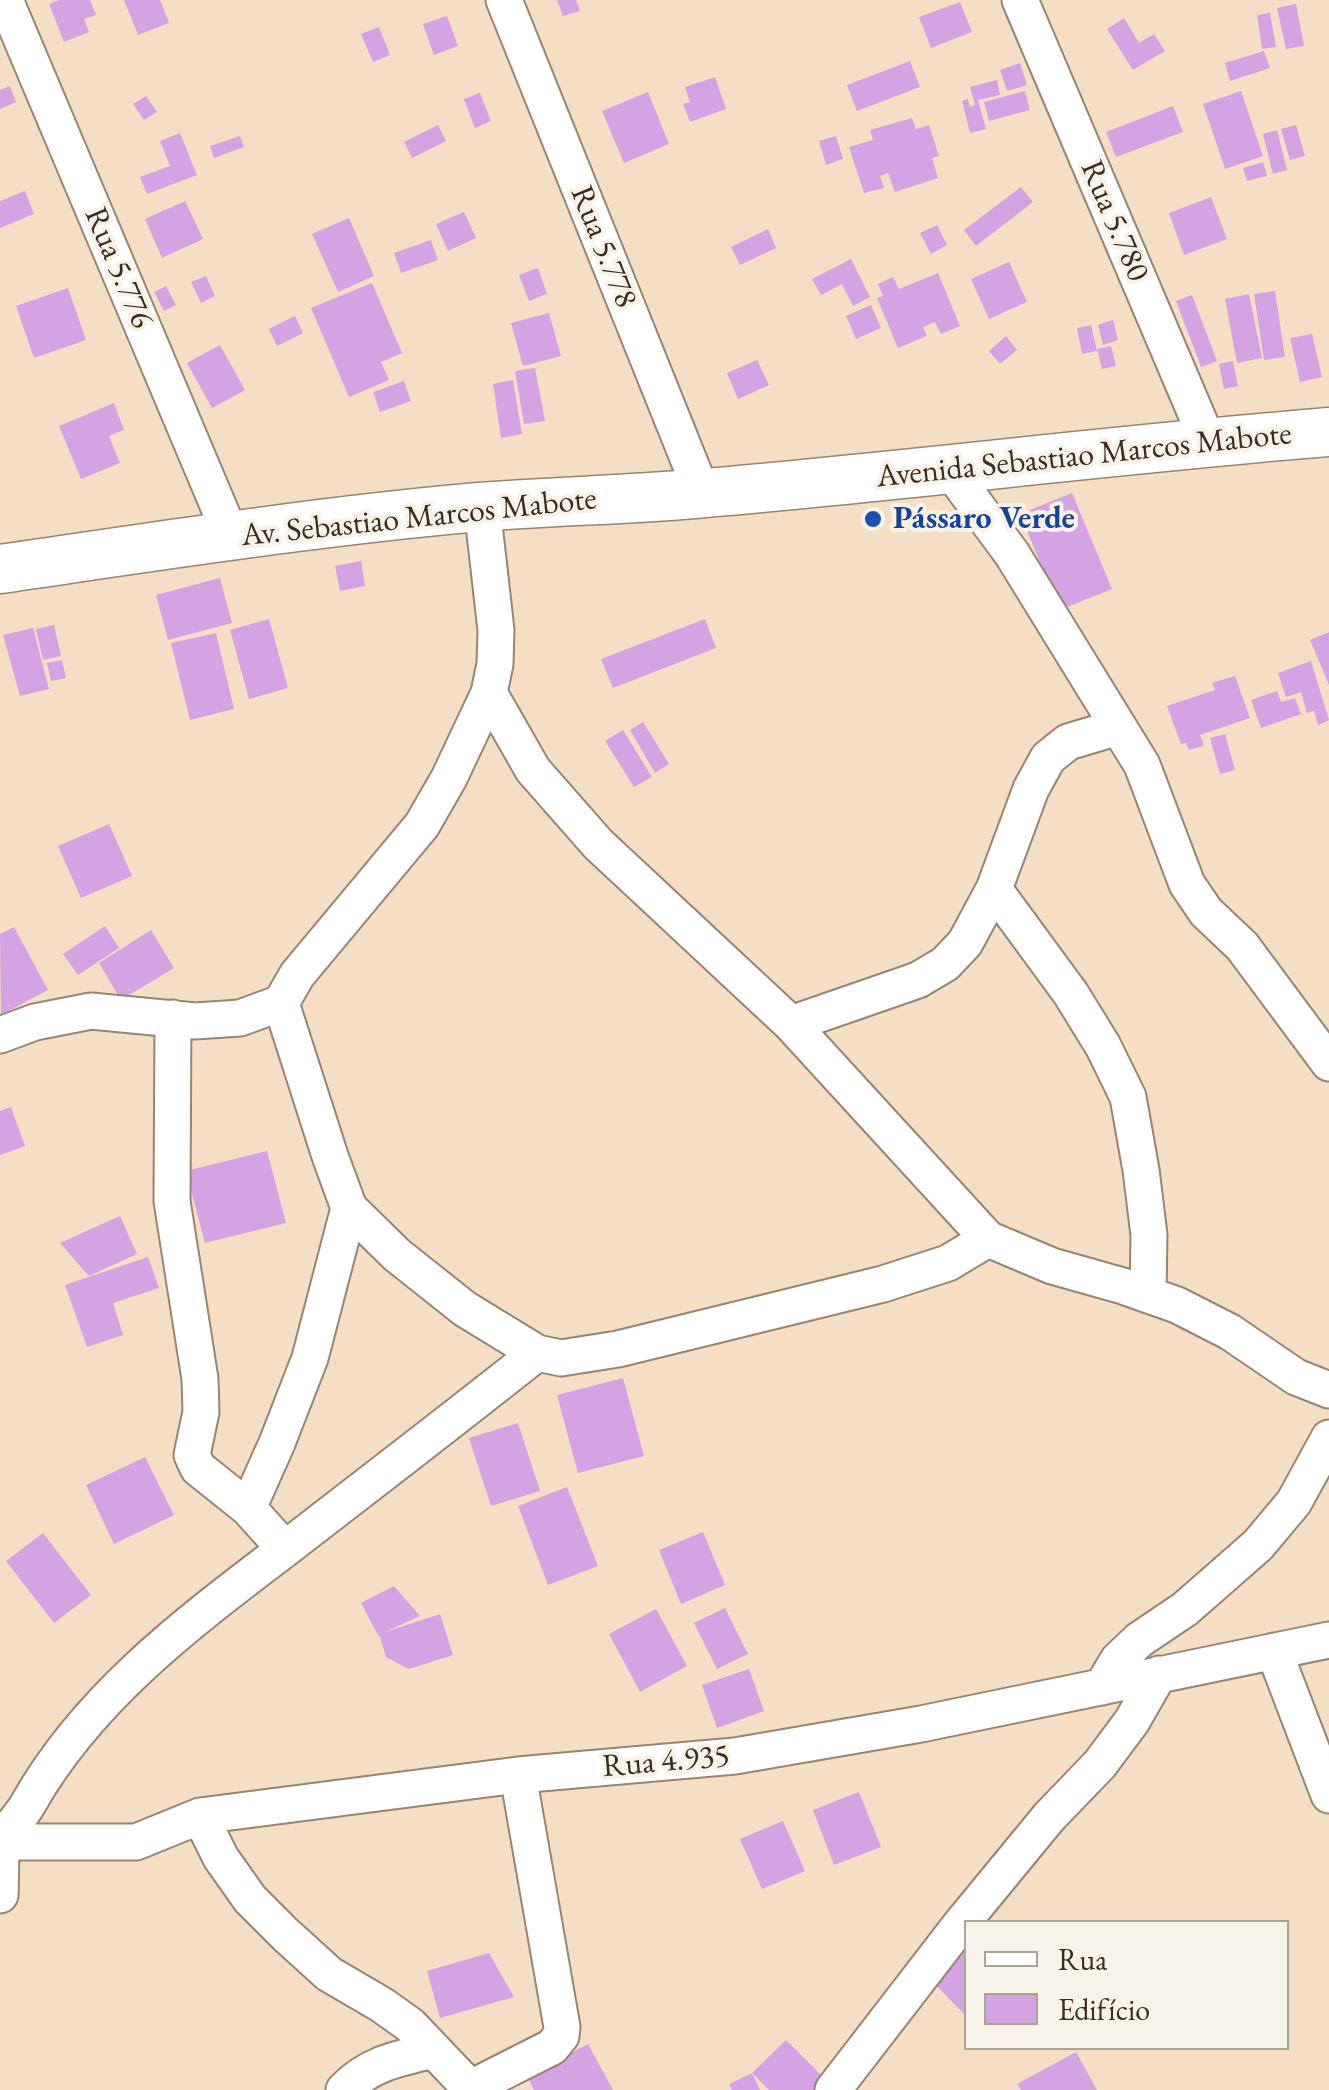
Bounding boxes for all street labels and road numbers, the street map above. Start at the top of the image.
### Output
street label: Rua 5.780 [1071,155,1157,287]
street label: Rua 5.778 [561,181,645,313]
street label: Rua 5.776 [75,202,161,334]
street label: Avenida Sebastiao Marcos Mabote [874,415,1294,497]
street label: Av. Sebastiao Marcos Mabote [239,480,599,556]
street label: Rua 4.935 [601,1737,731,1787]

